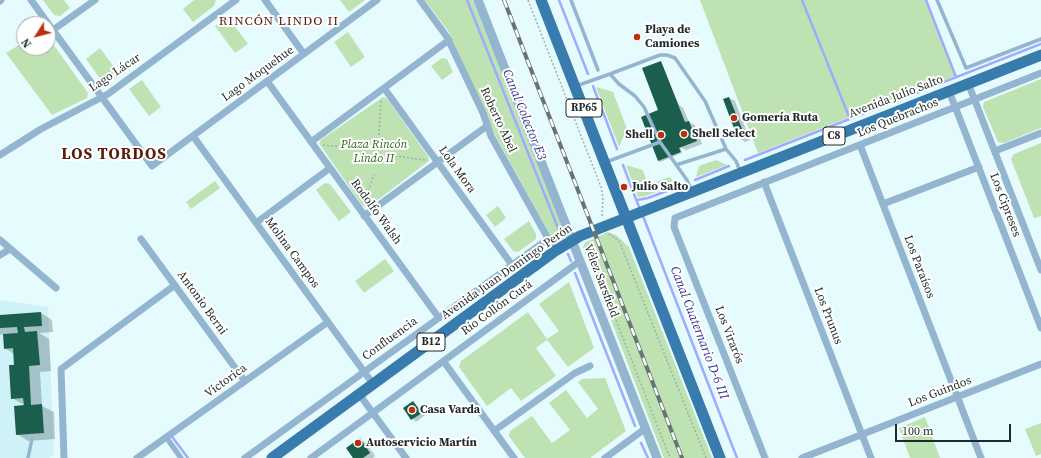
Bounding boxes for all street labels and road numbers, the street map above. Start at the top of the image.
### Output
street label: Lago Moquehue [219,43,297,105]
street label: Lago Lácar [87,51,143,95]
street label: Avenida Julio Salto [847,72,945,122]
street label: Roberto Abel [477,85,519,155]
street label: Los Quebrachos [856,95,940,141]
road number: RP65 [566,99,602,117]
road number: C8 [823,127,845,145]
street label: Lola Mora [435,144,479,196]
street label: Los Cipreses [986,171,1024,239]
street label: Rodolfo Walsh [347,177,405,247]
street label: Molina Campos [262,215,322,291]
street label: Avenida Juan Domingo Perón [439,221,575,323]
street label: Los Paraísos [900,233,938,301]
street label: Vélez Sarsfield [580,242,622,320]
street label: Antonio Berni [174,268,230,338]
street label: Río Collón Curá [459,277,535,339]
street label: Los Prunus [810,285,846,347]
street label: Los Virarós [711,304,747,366]
street label: Confluencia [360,314,420,364]
road number: B12 [417,333,445,351]
street label: Victorica [202,361,250,401]
street label: Los Guindos [906,373,974,411]

